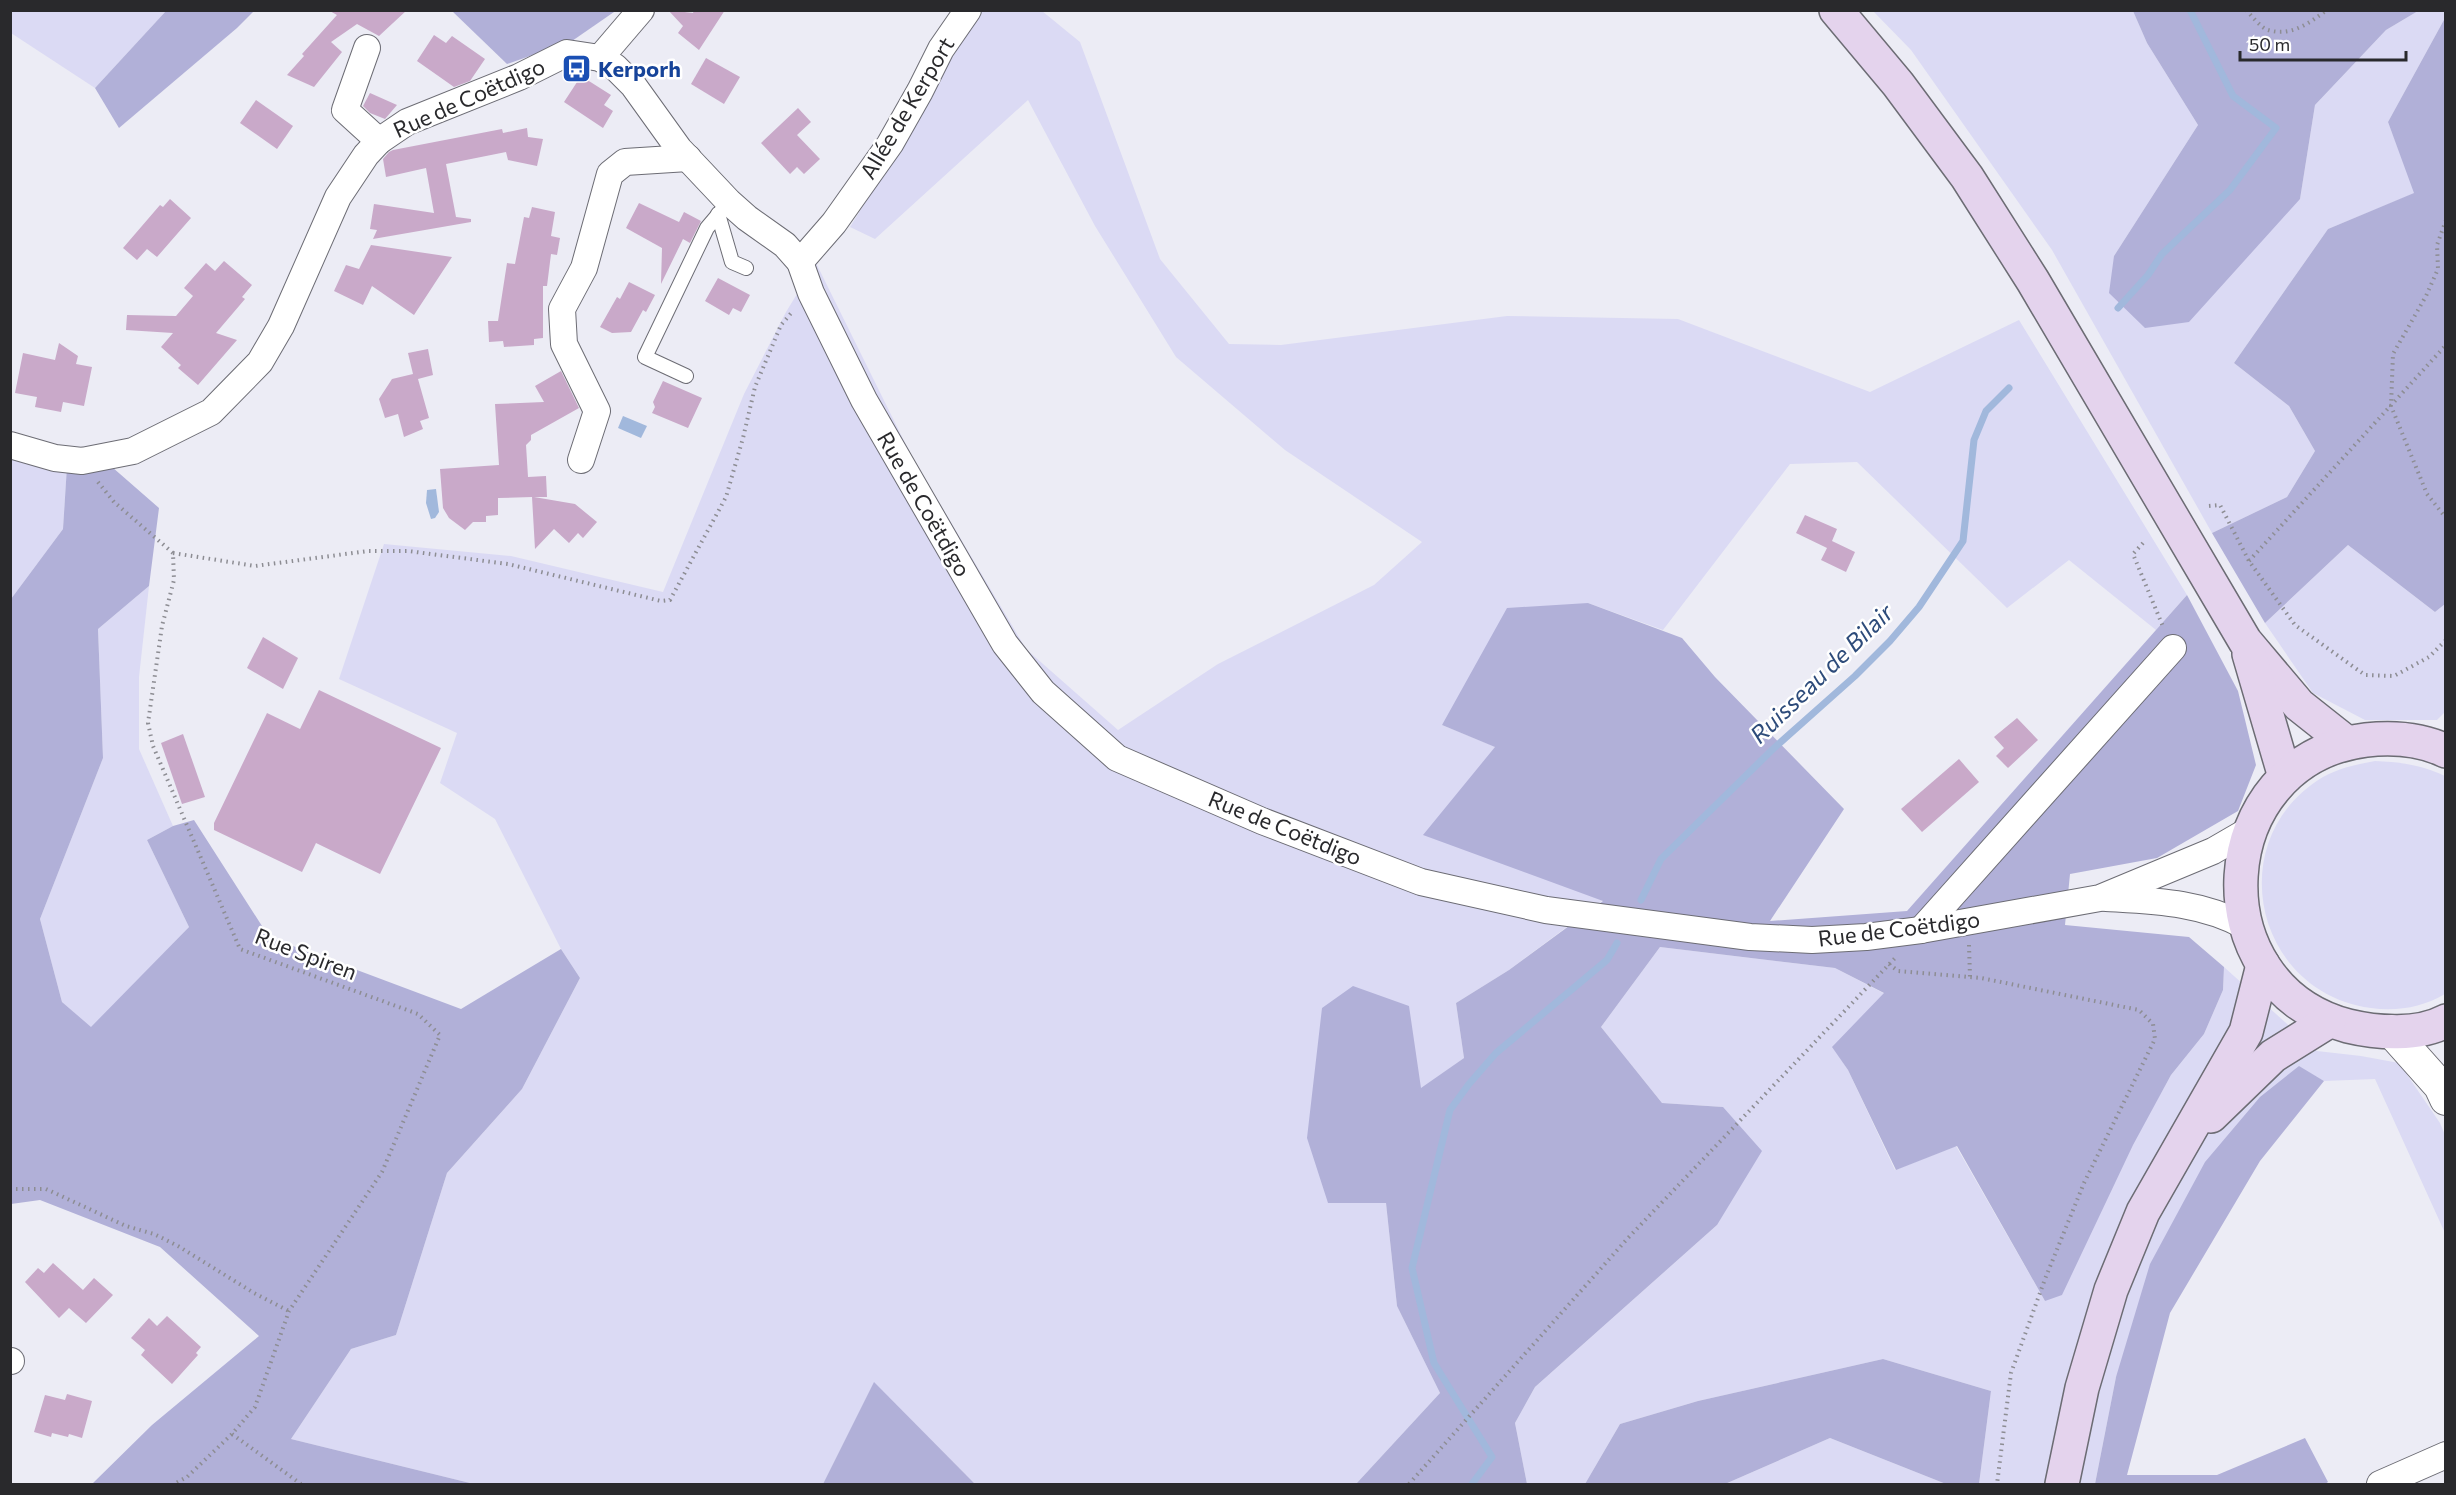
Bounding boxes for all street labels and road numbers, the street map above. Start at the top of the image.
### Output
street label: Allée de Kerport [854,32,960,184]
street label: Rue de Coëtdigo [389,52,549,143]
street label: Rue de Coëtdigo [872,426,977,581]
street label: Rue de Coëtdigo [1205,784,1366,871]
street label: Rue de Coëtdigo [1816,905,1981,952]
street label: Rue Spiren [251,922,361,985]

